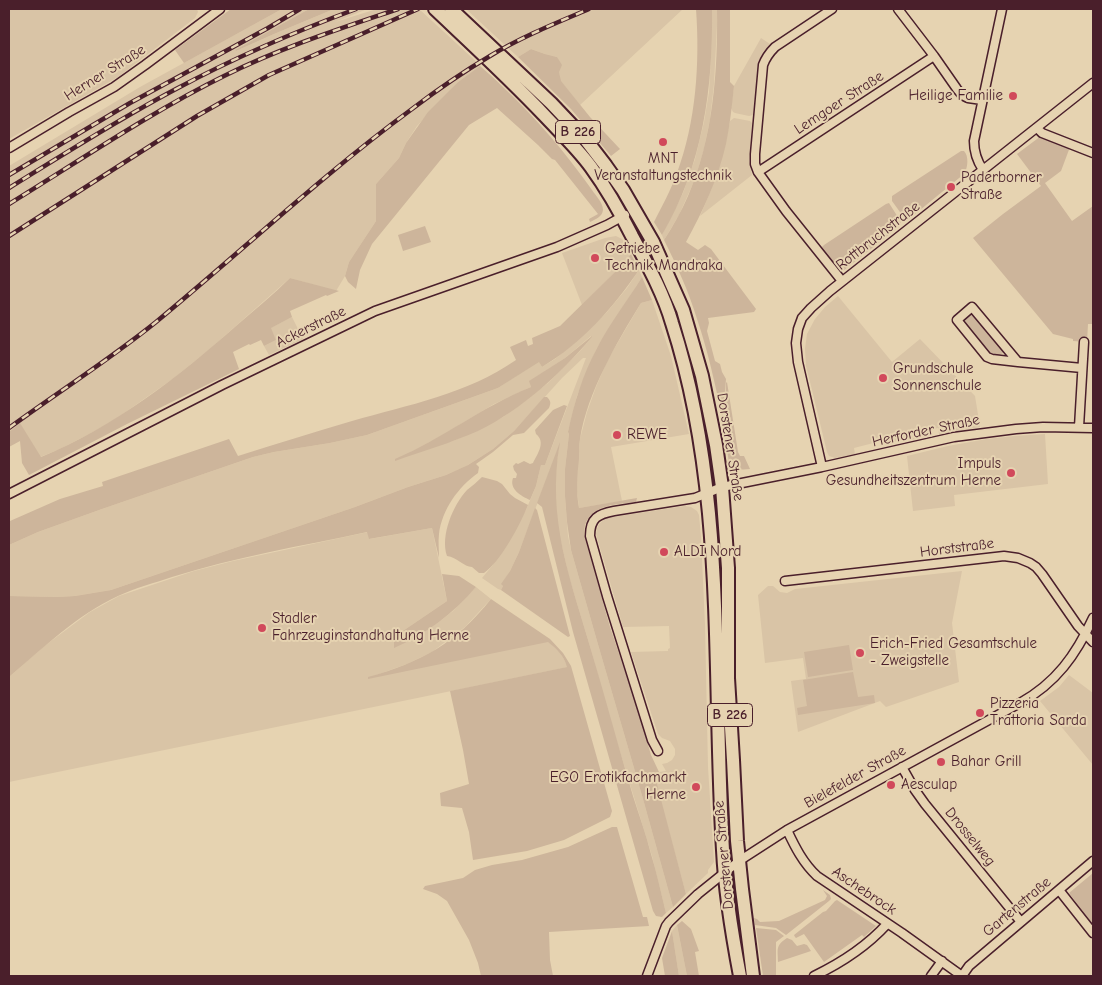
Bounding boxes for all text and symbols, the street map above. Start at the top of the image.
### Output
street label: Herner Straße [61,41,149,105]
street label: Lemgoer Straße [791,67,887,139]
place label: Heilige Familie [909,87,1003,105]
marker: Heilige Familie [1007,90,1019,102]
road number: B 226 [556,120,600,144]
marker: MNT Veranstaltungstechnik [657,136,669,148]
place label: MNT Veranstaltungstechnik [594,150,732,185]
place label: Paderborner Straße [961,169,1042,204]
marker: Paderborner Straße [945,181,957,193]
street label: Rottbruchstraße [833,198,923,274]
place label: Getriebe Technik Mandraka [605,240,723,275]
marker: Getriebe Technik Mandraka [589,252,601,264]
street label: Ackerstraße [273,302,349,352]
place label: Grundschule Sonnenschule [893,360,982,395]
marker: Grundschule Sonnenschule [877,372,889,384]
street label: Dorstener Straße [713,392,747,502]
street label: Herforder Straße [871,411,981,451]
place label: REWE [627,426,667,444]
marker: REWE [611,429,623,441]
place label: Impuls Gesundheitszentrum Herne [826,455,1001,490]
marker: Impuls Gesundheitszentrum Herne [1005,467,1017,479]
street label: Horststraße [919,535,995,561]
place label: ALDI Nord [674,543,741,561]
marker: ALDI Nord [658,546,670,558]
place label: Stadler Fahrzeuginstandhaltung Herne [272,610,469,645]
marker: Stadler Fahrzeuginstandhaltung Herne [256,622,268,634]
place label: Erich-Fried Gesamtschule - Zweigstelle [870,635,1037,670]
marker: Erich-Fried Gesamtschule - Zweigstelle [854,647,866,659]
place label: Pizzeria Trattoria Sarda [990,695,1087,730]
road number: B 226 [708,704,752,726]
marker: Pizzeria Trattoria Sarda [974,707,986,719]
street label: Bielefelder Straße [801,742,909,812]
place label: Bahar Grill [951,753,1021,771]
marker: Bahar Grill [935,756,947,768]
place label: EGO Erotikfachmarkt Herne [550,769,686,804]
place label: Aesculap [901,776,957,794]
marker: Aesculap [885,779,897,791]
marker: EGO Erotikfachmarkt Herne [690,781,702,793]
street label: Dorstener Straße [710,800,738,910]
street label: Drosselweg [941,804,999,870]
street label: Aschebrock [828,863,900,919]
street label: Gartenstraße [979,873,1055,941]

